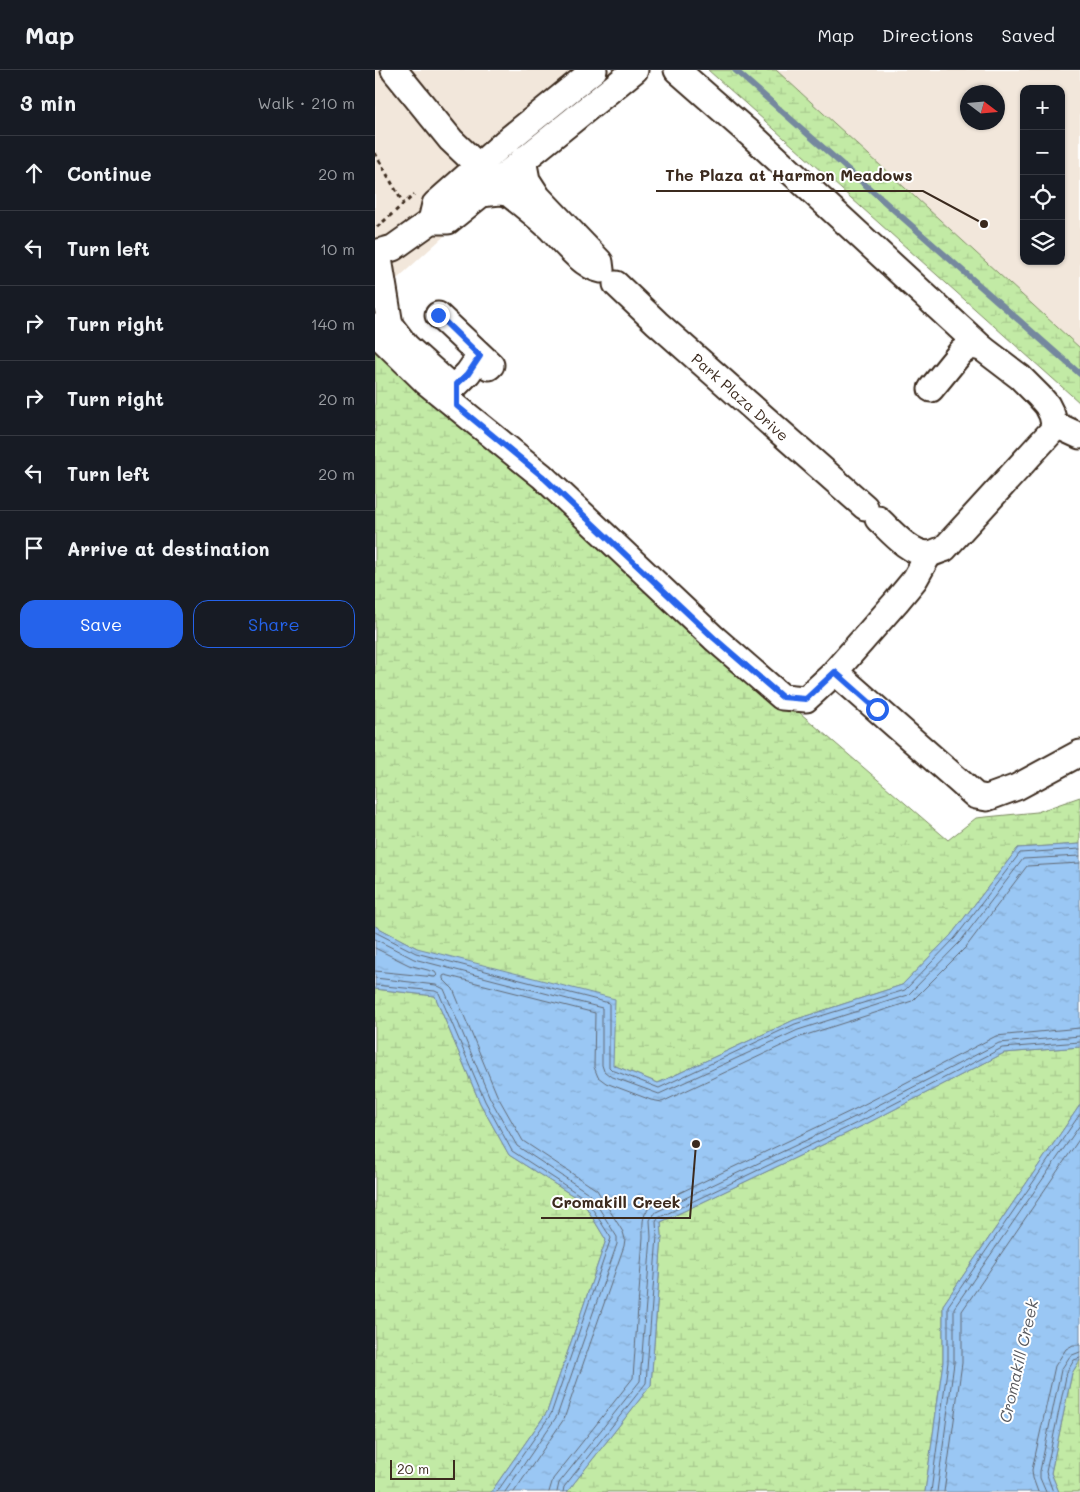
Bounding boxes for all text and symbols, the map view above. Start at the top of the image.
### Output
text: Map [25,19,74,50]
text: Map [817,23,854,47]
text: Directions [882,23,974,47]
text: Saved [1002,23,1055,47]
north arrow [960,85,1005,130]
map controls [1020,85,1065,265]
button: + [1020,85,1065,130]
text: 3 min [20,89,76,116]
text: Walk · 210 m [257,92,355,113]
button: − [1020,130,1065,175]
icon: ahead [20,159,48,187]
callout: The Plaza at Harmon Meadows [656,160,923,191]
text: Continue [67,161,152,186]
text: 20 m [318,163,355,184]
text: The Plaza at Harmon Meadows [665,164,913,185]
button: locate [1020,175,1065,220]
button: layers [1020,220,1065,265]
icon: left [20,234,48,262]
text: Turn left [67,236,150,261]
text: 10 m [320,238,355,259]
route end [427,304,450,327]
icon: right [20,309,48,337]
text: Turn right [67,311,164,336]
text: 140 m [311,313,355,334]
street label: Park Plaza Drive [688,348,793,445]
icon: right [20,384,48,412]
text: Turn right [67,386,164,411]
text: 20 m [318,388,355,409]
icon: left [20,459,48,487]
text: Turn left [67,461,150,486]
text: 20 m [318,463,355,484]
icon: arrive [20,534,48,562]
text: Arrive at destination [67,536,270,561]
button: Save [20,600,183,648]
button: Share [193,600,355,648]
route start [866,698,889,721]
callout: Cromakill Creek [541,1187,690,1218]
text: Cromakill Creek [552,1191,680,1212]
water label: Cromakill Creek [994,1297,1043,1425]
scale bar [390,1457,455,1480]
text: 20 m [397,1459,429,1478]

